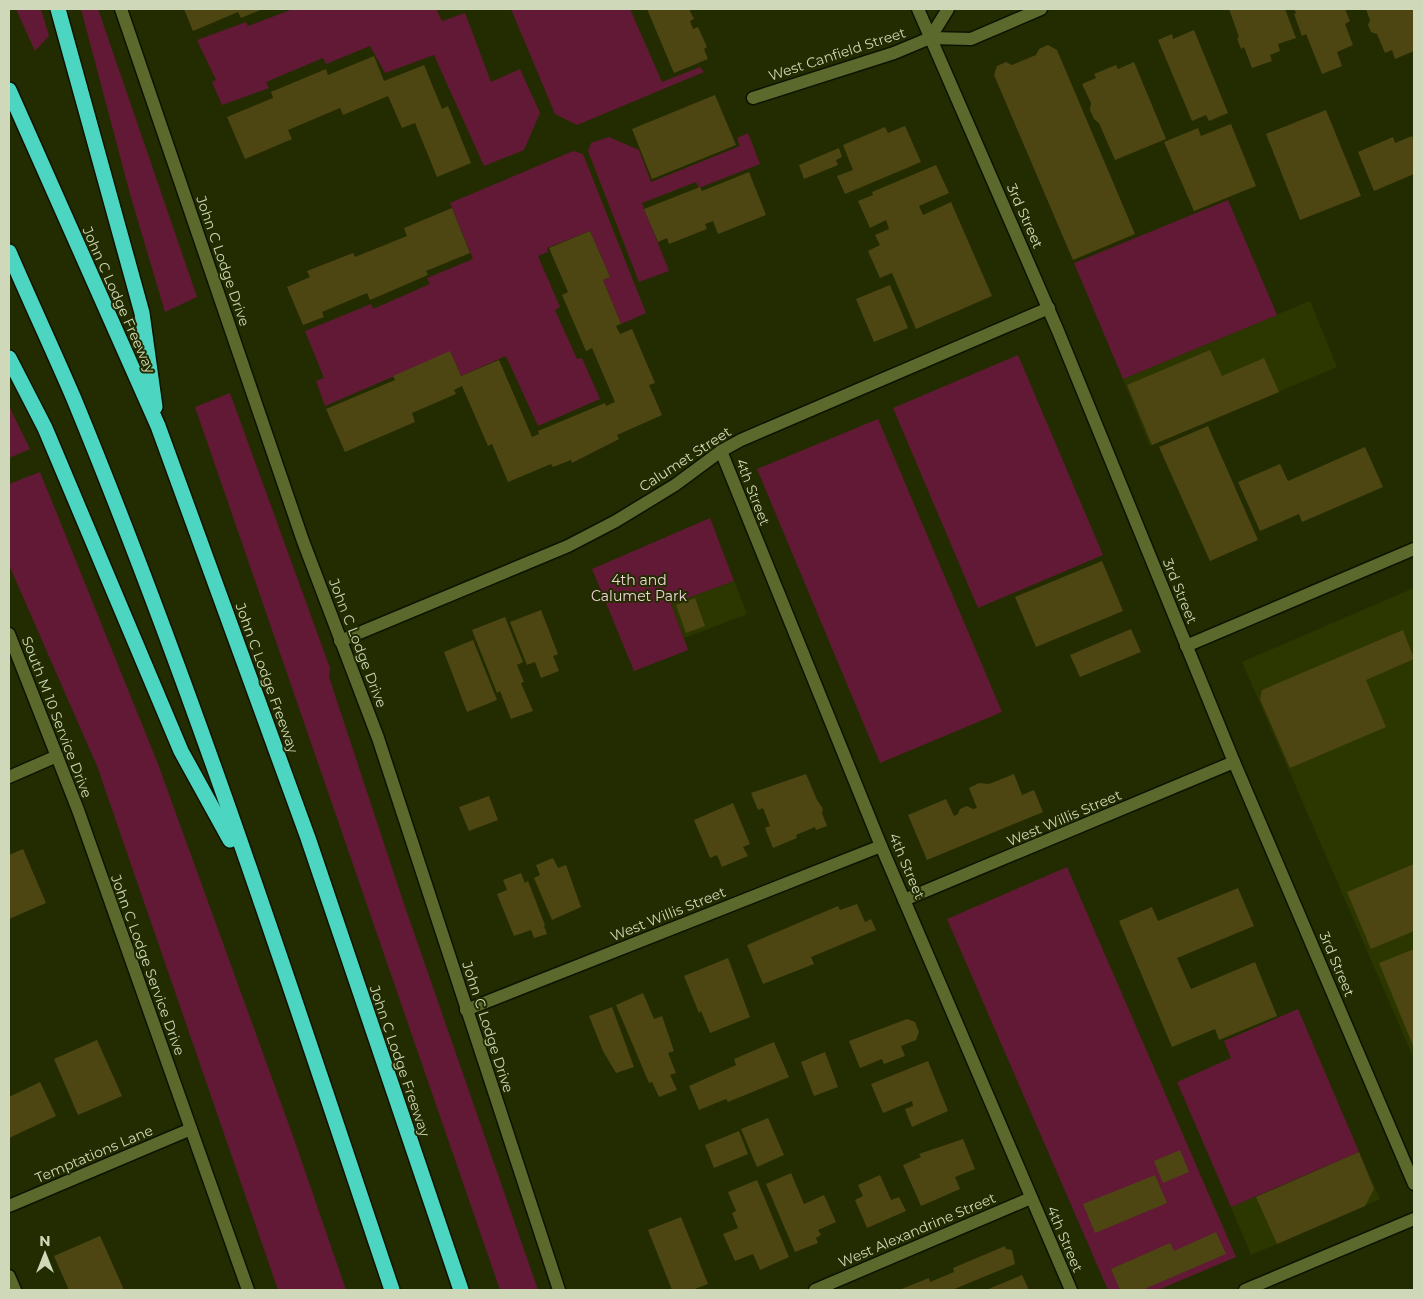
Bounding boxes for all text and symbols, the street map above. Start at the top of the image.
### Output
street label: West Canfield Street [766,23,908,85]
street label: 3rd Street [1003,181,1047,251]
street label: John C Lodge Drive [192,192,254,329]
street label: John C Lodge Freeway [78,223,160,376]
street label: Calumet Street [636,422,735,495]
street label: 4th Street [732,456,774,528]
street label: 3rd Street [1159,556,1201,627]
park label: 4th and Calumet Park [591,571,688,605]
street label: John C Lodge Drive [325,575,391,710]
street label: John C Lodge Freeway [231,599,303,756]
street label: South M 10 Service Drive [18,634,96,800]
street label: West Willis Street [1004,786,1124,850]
street label: 4th Street [885,830,929,902]
street label: John C Lodge Service Drive [107,871,189,1058]
street label: West Willis Street [608,883,729,945]
street label: 3rd Street [1315,929,1359,999]
street label: John C Lodge Drive [458,958,518,1095]
street label: John C Lodge Freeway [365,982,434,1139]
street label: Temptations Lane [32,1121,156,1187]
street label: West Alexandrine Street [836,1189,999,1271]
street label: 4th Street [1043,1203,1087,1275]
north arrow [20,1229,70,1279]
text: N [39,1232,51,1250]

